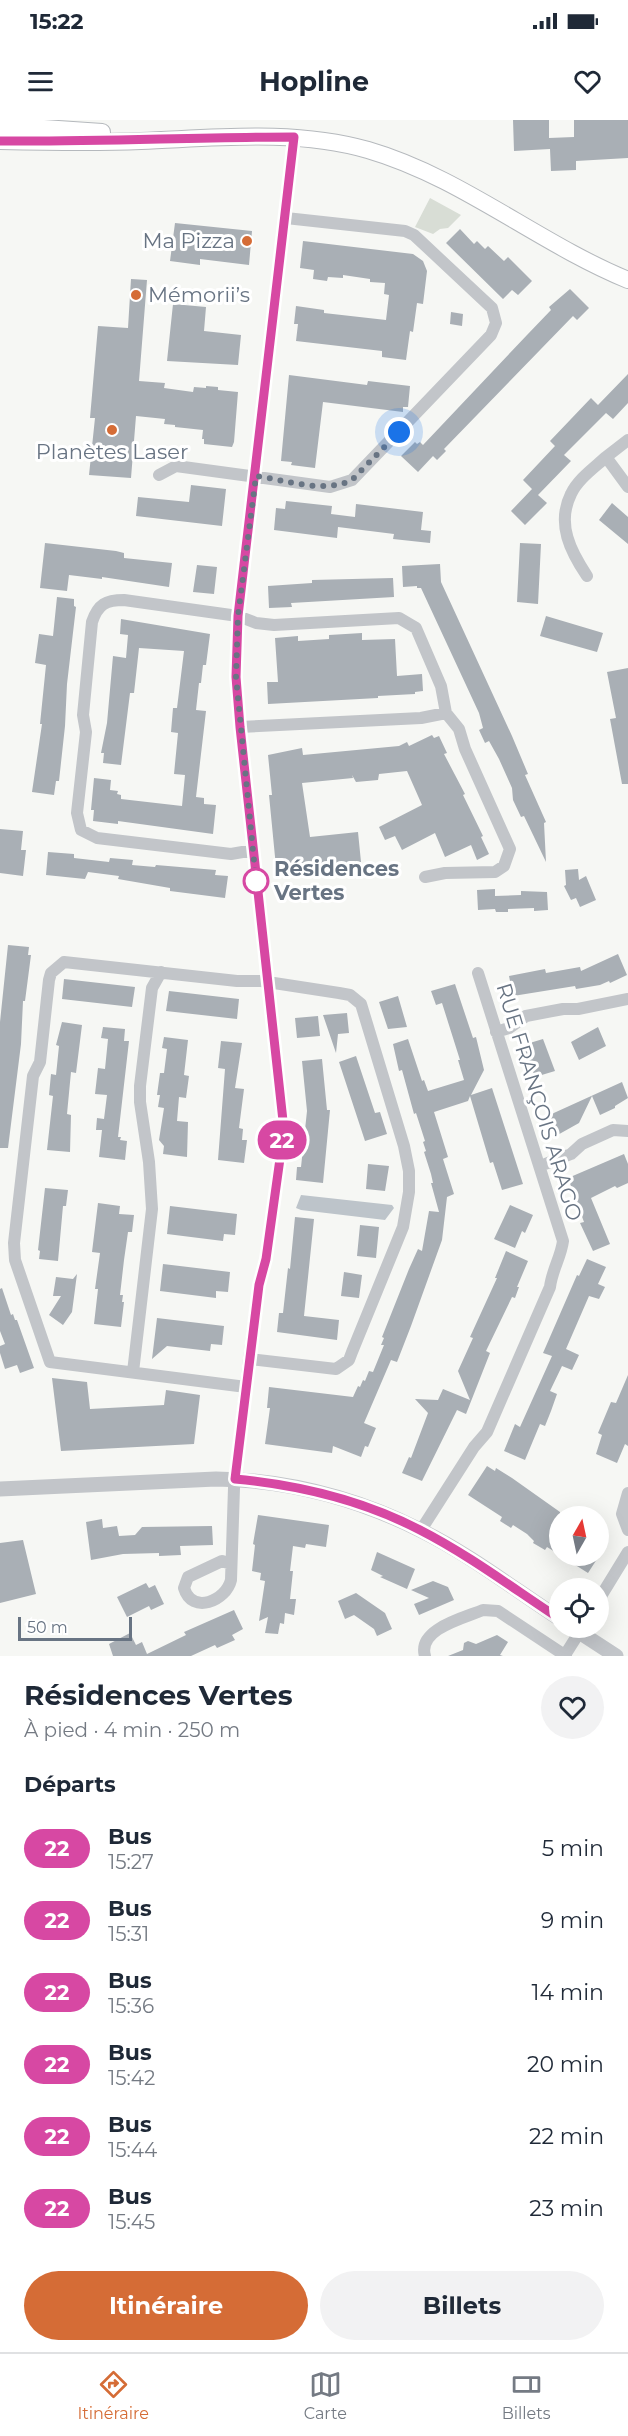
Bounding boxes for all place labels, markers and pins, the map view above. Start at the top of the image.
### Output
place label: Ma Pizza [142,228,235,253]
marker: Ma Pizza [240,234,254,248]
place label: Mémorii’s [148,282,250,307]
marker: Mémorii’s [129,288,143,302]
marker: Planètes Laser [105,423,119,437]
place label: Planètes Laser [36,439,188,464]
place label: Résidences Vertes [273,856,399,905]
marker: Résidences Vertes [243,868,269,894]

